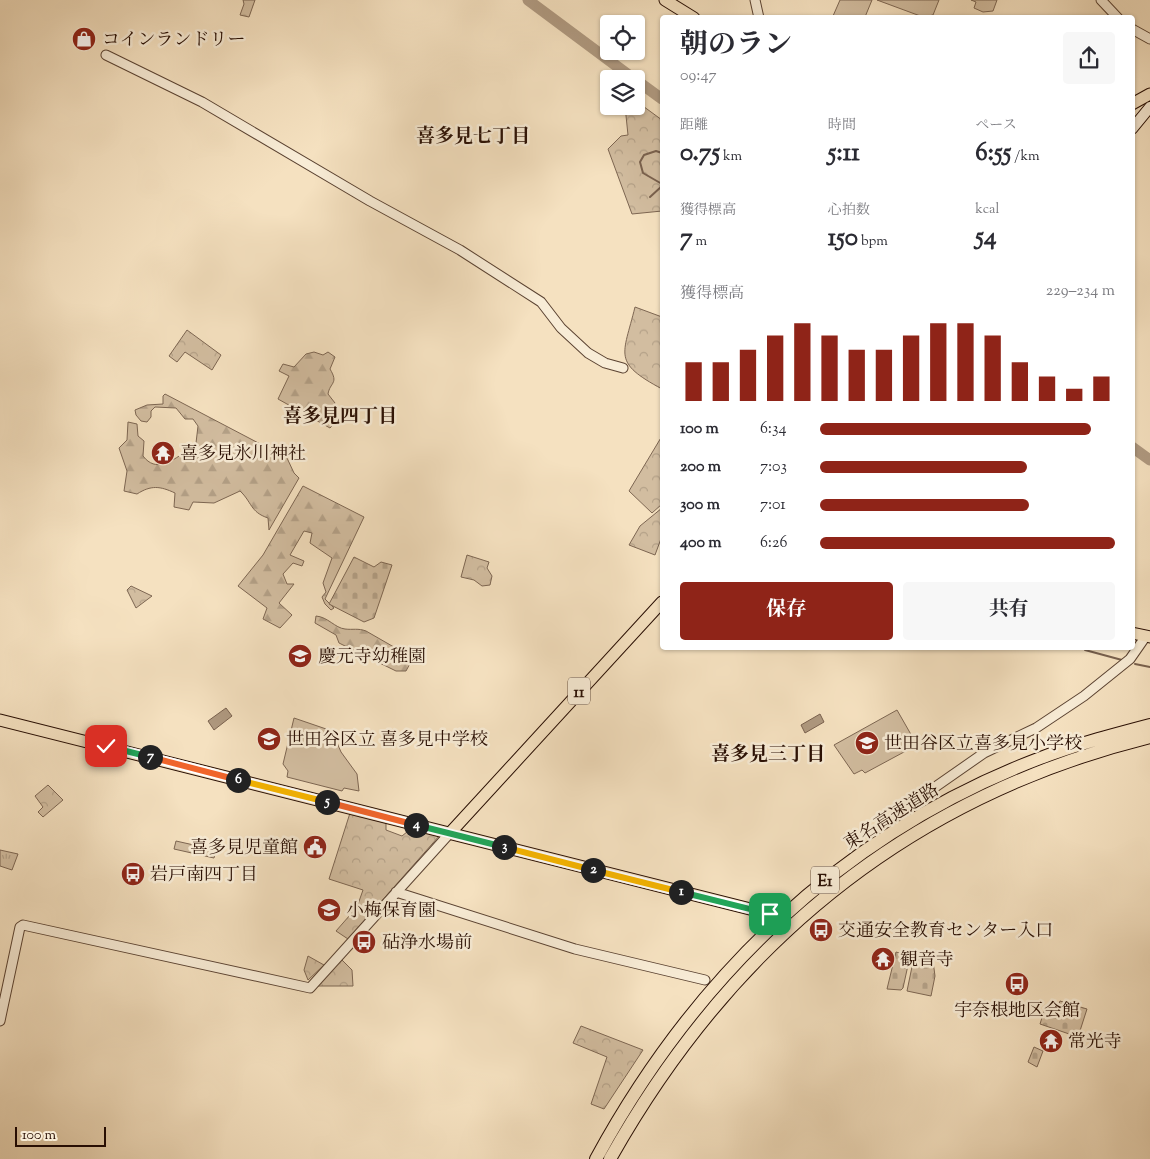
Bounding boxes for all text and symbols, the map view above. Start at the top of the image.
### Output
map controls [600,15,645,115]
button: locate [600,15,645,60]
shop icon: コインランドリー [71,26,97,52]
text: 朝のラン [680,26,792,66]
place label: コインランドリー [102,28,245,54]
button: share [1063,32,1115,84]
text: 09:47 [680,65,716,88]
button: layers [600,70,645,115]
text: 距離 [680,116,708,136]
text: 時間 [828,116,856,136]
text: ペース [975,116,1017,136]
district label: 喜多見七丁目 [416,124,530,151]
text: 0.75 [680,136,720,172]
text: 5:11 [828,136,860,172]
text: 6:55 [975,136,1011,172]
text: km [720,147,742,167]
text: /km [1011,147,1040,167]
text: kcal [975,200,999,220]
text: 獲得標高 [680,201,736,221]
text: 心拍数 [828,201,870,221]
text: 54 [975,220,996,256]
text: 7 [680,221,693,257]
text: 150 [828,221,858,257]
text: m [693,232,707,252]
text: bpm [858,232,888,252]
text: 229–234 m [1046,280,1115,303]
text: 獲得標高 [680,283,744,306]
district label: 喜多見四丁目 [283,404,397,431]
text: 100 m [680,418,719,441]
text: 6:34 [760,418,786,441]
temple icon: 喜多見氷川神社 [150,440,176,466]
place label: 喜多見氷川神社 [180,442,306,468]
text: 200 m [680,456,721,479]
text: 7:03 [760,456,787,479]
text: 300 m [680,494,720,517]
text: 7:01 [760,494,786,517]
text: 400 m [680,532,722,555]
text: 6:26 [760,532,787,555]
button: 保存 [680,582,893,640]
button: 共有 [903,582,1115,640]
school or university icon: 慶元寺幼稚園 [287,643,313,669]
place label: 慶元寺幼稚園 [318,645,426,671]
road number: 11 [568,678,590,704]
pin [85,725,127,767]
school or university icon: 世田谷区立 喜多見中学校 [256,726,282,752]
place label: 世田谷区立 喜多見中学校 [286,728,488,754]
school or university icon: 世田谷区立喜多見小学校 [854,730,880,756]
icon: check [92,732,120,760]
place label: 世田谷区立喜多見小学校 [884,732,1082,758]
district label: 喜多見三丁目 [711,742,825,769]
pin: 7 [138,744,162,770]
text: 7 [147,747,154,767]
pin: 6 [226,768,250,792]
text: 6 [235,770,242,790]
street label: 東名高速道路 [839,778,945,857]
pin: 5 [314,790,340,814]
text: 5 [325,792,330,812]
pin: 4 [404,812,428,838]
text: 4 [413,815,420,835]
public building icon: 喜多見児童館 [302,834,328,860]
pin: 3 [492,834,516,860]
place label: 喜多見児童館 [190,836,298,862]
text: 3 [502,837,507,857]
pin: 2 [580,858,606,882]
text: 2 [590,860,597,880]
bus stop icon: 岩戸南四丁目 [120,861,146,887]
place label: 岩戸南四丁目 [150,863,258,889]
road number: E1 [811,866,839,894]
pin: 1 [668,880,694,904]
text: 1 [679,882,684,902]
pin [749,893,791,935]
school or university icon: 小梅保育園 [316,897,342,923]
place label: 小梅保育園 [346,899,436,925]
icon: arrive [756,900,784,928]
bus stop icon: 交通安全教育センター入口 [808,917,834,943]
place label: 交通安全教育センター入口 [838,919,1053,945]
bus stop icon: 砧浄水場前 [351,929,377,955]
place label: 砧浄水場前 [382,931,472,957]
temple icon: 観音寺 [870,946,896,972]
place label: 観音寺 [900,948,954,974]
bus stop icon: 宇奈根地区会館 [1004,971,1030,997]
place label: 宇奈根地区会館 [954,999,1080,1025]
temple icon: 常光寺 [1038,1028,1064,1054]
place label: 常光寺 [1068,1030,1122,1056]
scale bar [15,1124,106,1147]
text: 100 m [22,1126,56,1146]

